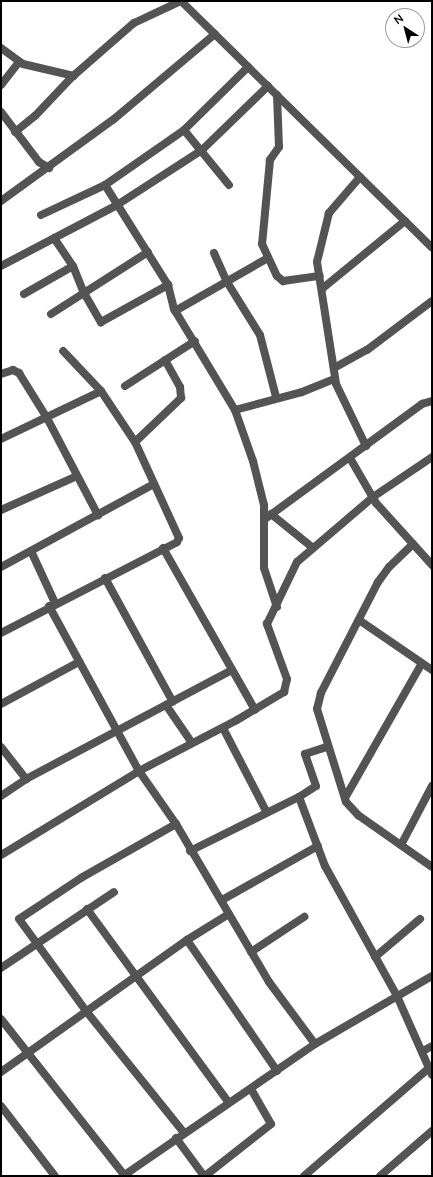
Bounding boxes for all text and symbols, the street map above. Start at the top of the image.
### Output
north arrow [385,8,425,48]
text: N [391,11,406,27]

